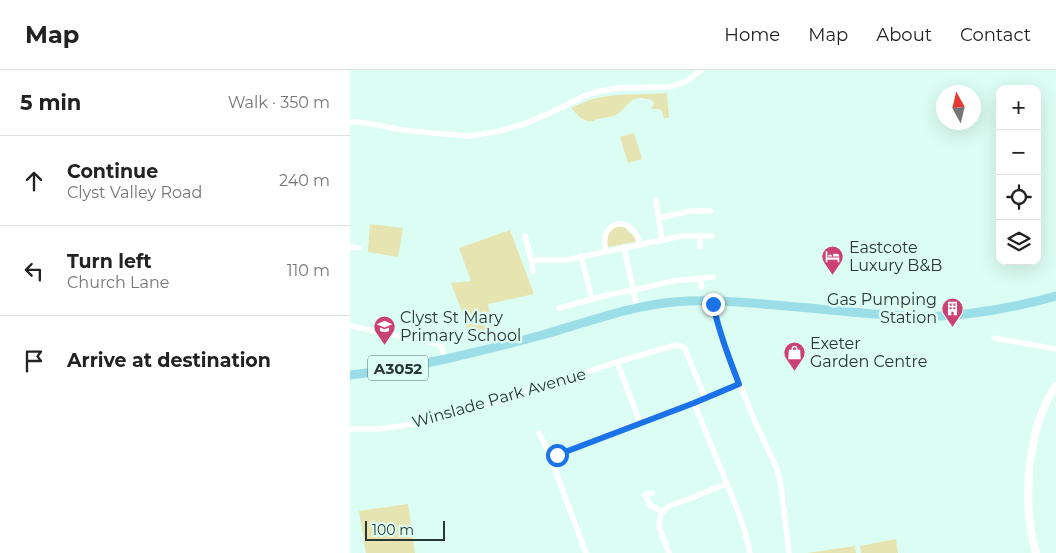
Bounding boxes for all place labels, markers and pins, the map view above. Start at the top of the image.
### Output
place label: Eastcote Luxury B&B [849,238,942,275]
hotel icon: Eastcote Luxury B&B [821,244,845,275]
place label: Gas Pumping Station [827,290,937,327]
building icon: Gas Pumping Station [941,296,965,327]
place label: Clyst St Mary Primary School [400,308,521,345]
school or university icon: Clyst St Mary Primary School [372,314,396,345]
place label: Exeter Garden Centre [810,334,927,371]
shop icon: Exeter Garden Centre [782,340,806,371]

